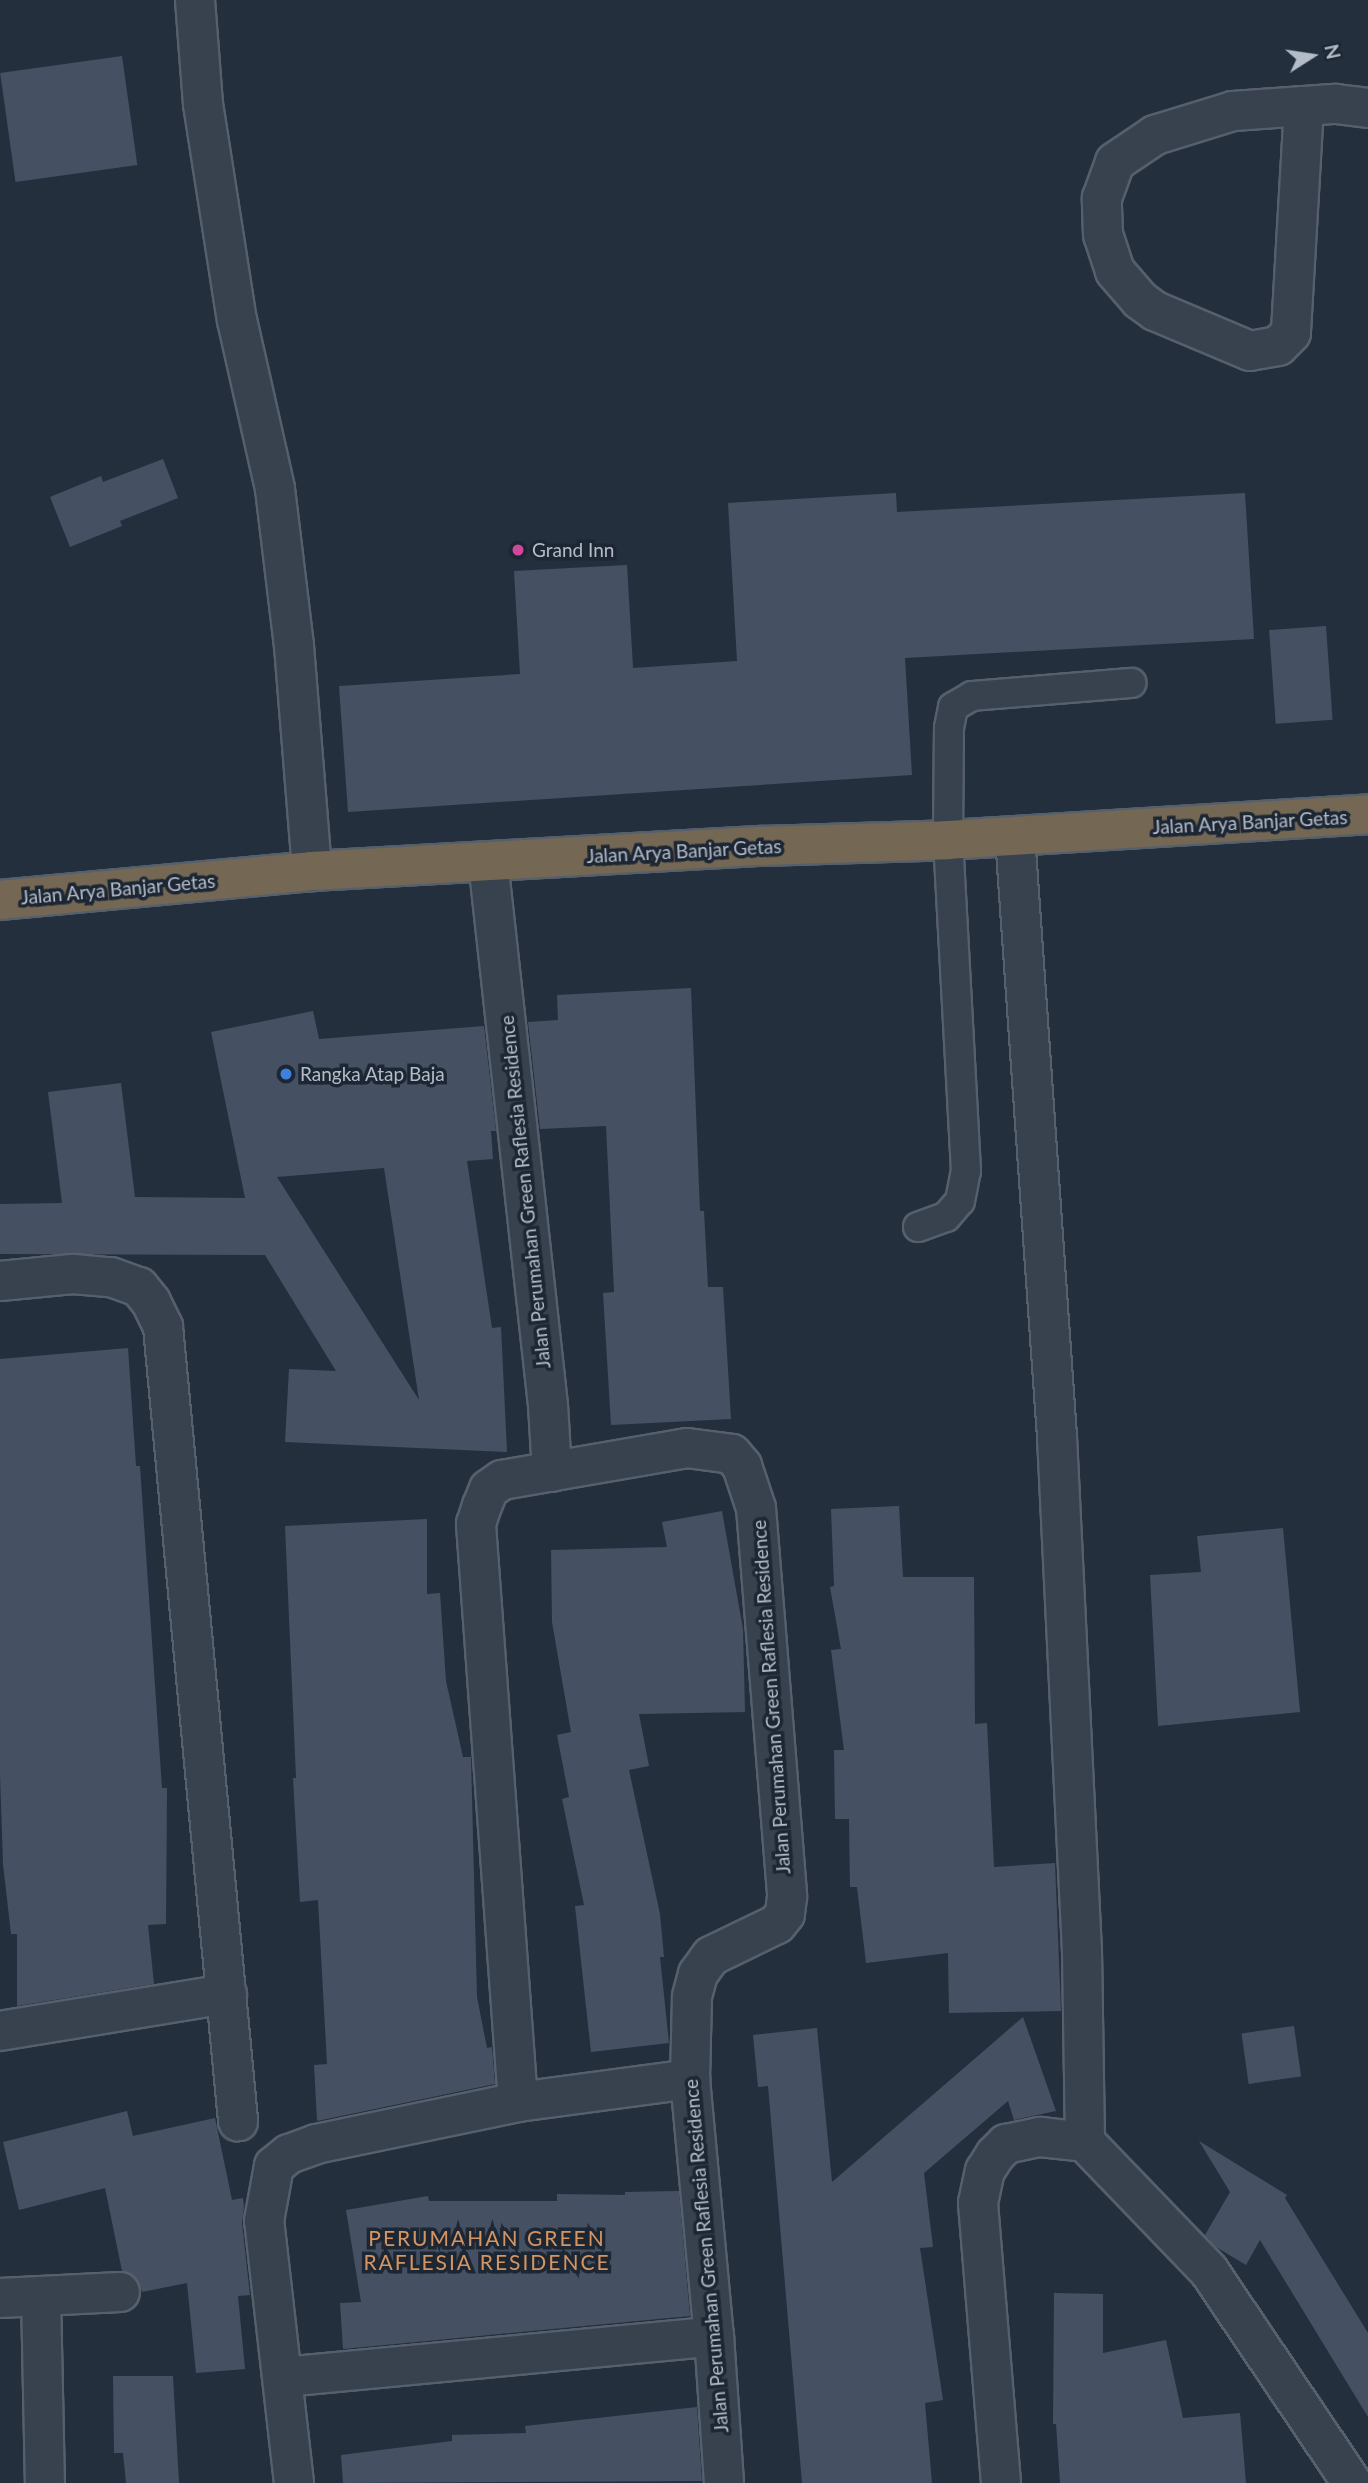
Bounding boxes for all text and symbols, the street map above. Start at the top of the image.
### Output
north arrow [1277,21,1347,91]
text: N [1320,42,1346,61]
place label: Grand Inn [532,539,614,561]
marker: Grand Inn [510,542,526,558]
street label: Jalan Arya Banjar Getas [1151,805,1349,839]
street label: Jalan Arya Banjar Getas [585,834,783,868]
street label: Jalan Arya Banjar Getas [19,869,217,909]
street label: Jalan Perumahan Green Raflesia Residence [495,1014,555,1370]
place label: Rangka Atap Baja [300,1063,445,1085]
marker: Rangka Atap Baja [278,1066,294,1082]
street label: Jalan Perumahan Green Raflesia Residence [747,1519,795,1875]
street label: Jalan Perumahan Green Raflesia Residence [679,2078,733,2434]
district label: PERUMAHAN GREEN RAFLESIA RESIDENCE [365,2225,609,2275]

